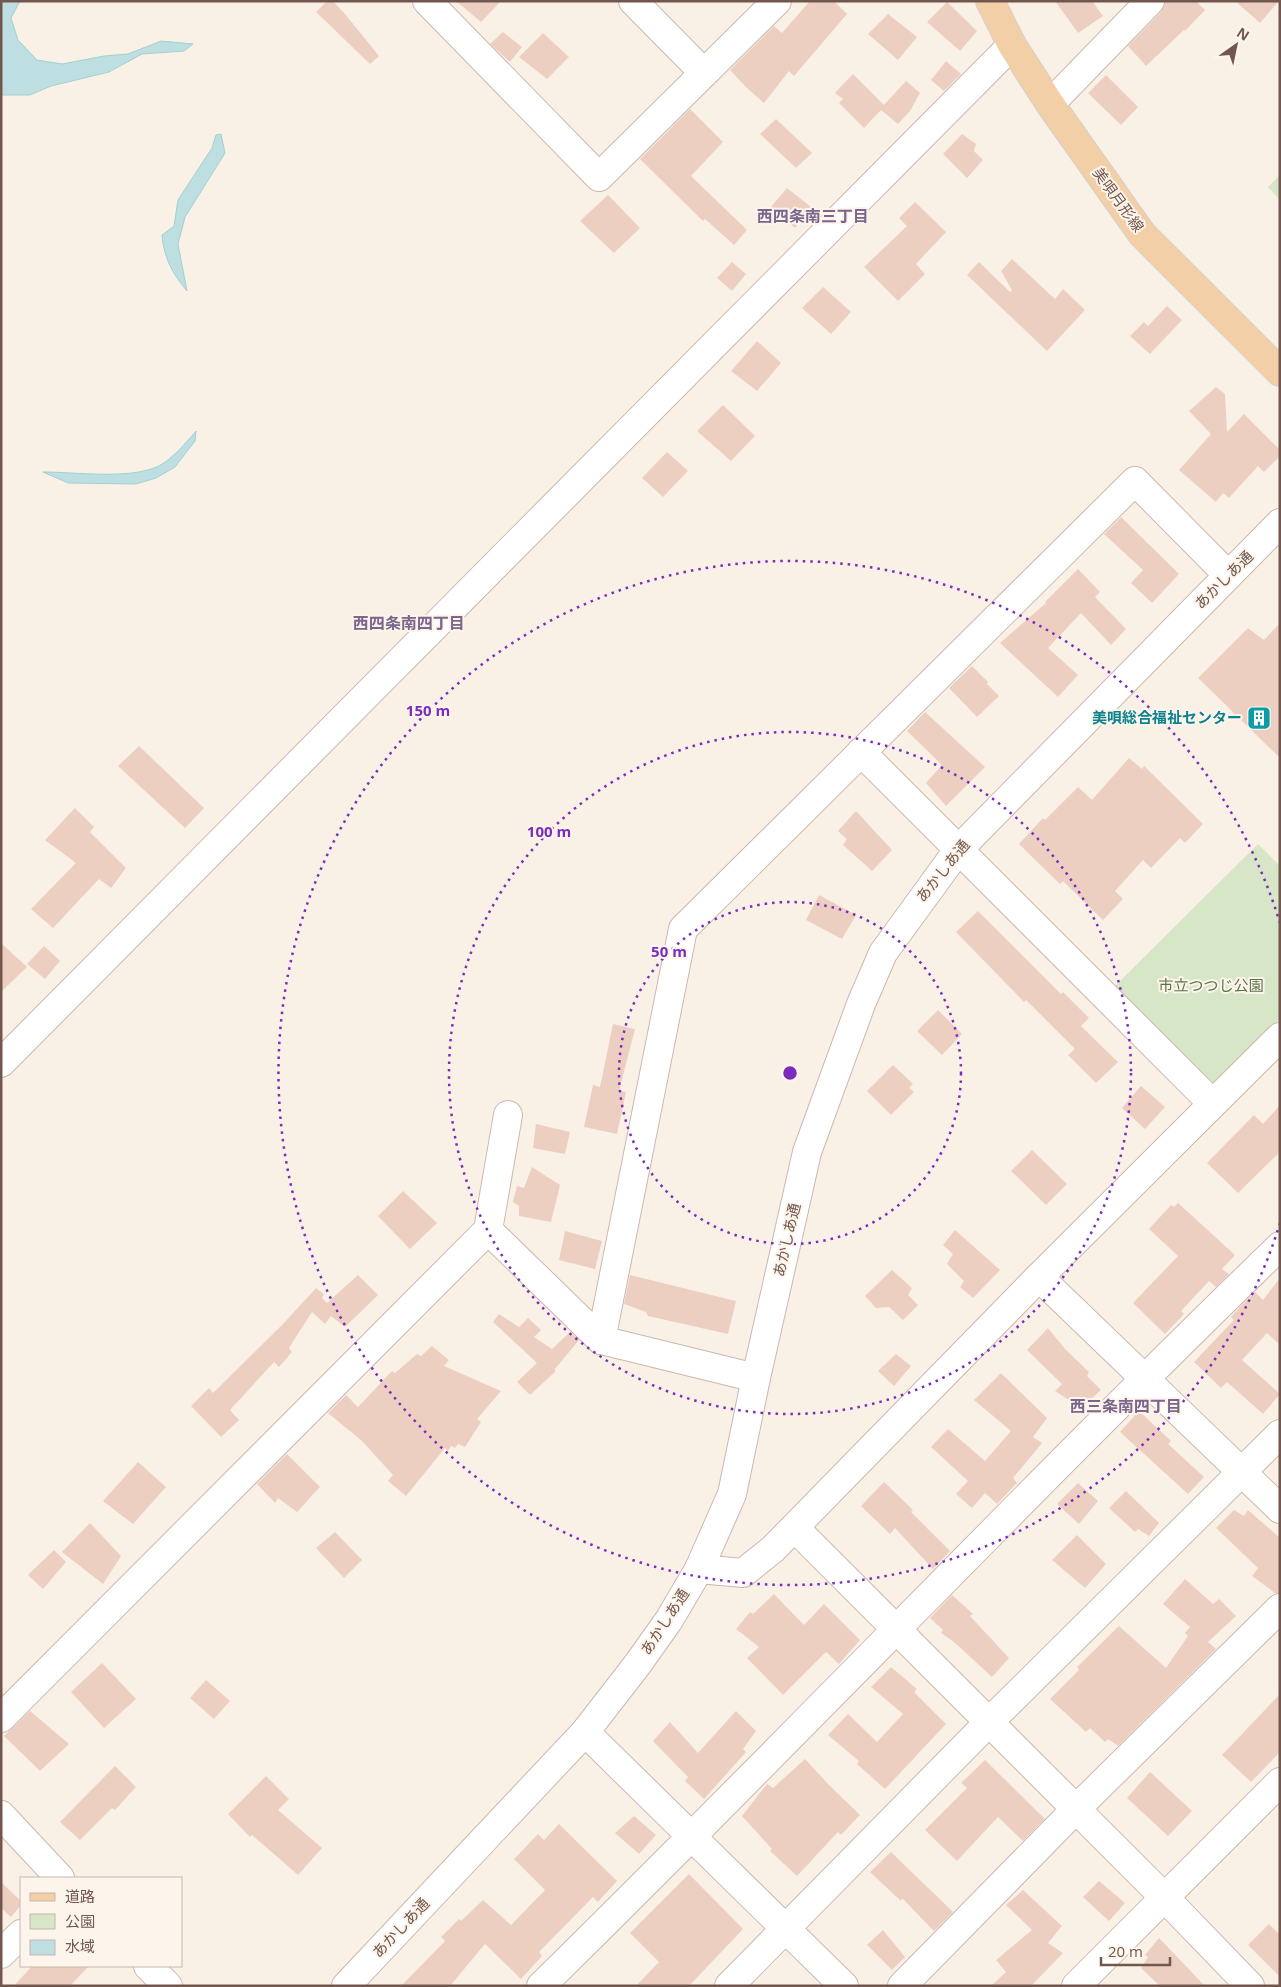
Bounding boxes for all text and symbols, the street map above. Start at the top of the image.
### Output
north arrow [1211,20,1261,70]
text: N [1233,23,1253,45]
street label: 美唄月形線 [1089,163,1149,236]
district label: 西四条南三丁目 [757,205,869,227]
street label: あかしあ通 [1190,546,1257,613]
district label: 西四条南四丁目 [353,612,465,634]
text: 150 m [406,700,450,720]
building icon: 美唄総合福祉センター [1246,705,1272,731]
place label: 美唄総合福祉センター [1092,707,1242,727]
text: 100 m [527,821,571,841]
street label: あかしあ通 [911,835,974,906]
text: 50 m [651,941,687,961]
park label: 市立つつじ公園 [1158,975,1264,995]
centre of rings [781,1064,799,1082]
street label: あかしあ通 [768,1201,804,1279]
district label: 西三条南四丁目 [1070,1395,1182,1417]
street label: あかしあ通 [635,1585,693,1658]
legend [20,1877,182,1967]
text: 道路 [65,1886,95,1906]
street label: あかしあ通 [367,1893,433,1962]
text: 公園 [65,1911,95,1931]
scale bar [1101,1934,1170,1966]
text: 水域 [65,1936,95,1956]
text: 20 m [1108,1941,1143,1961]

